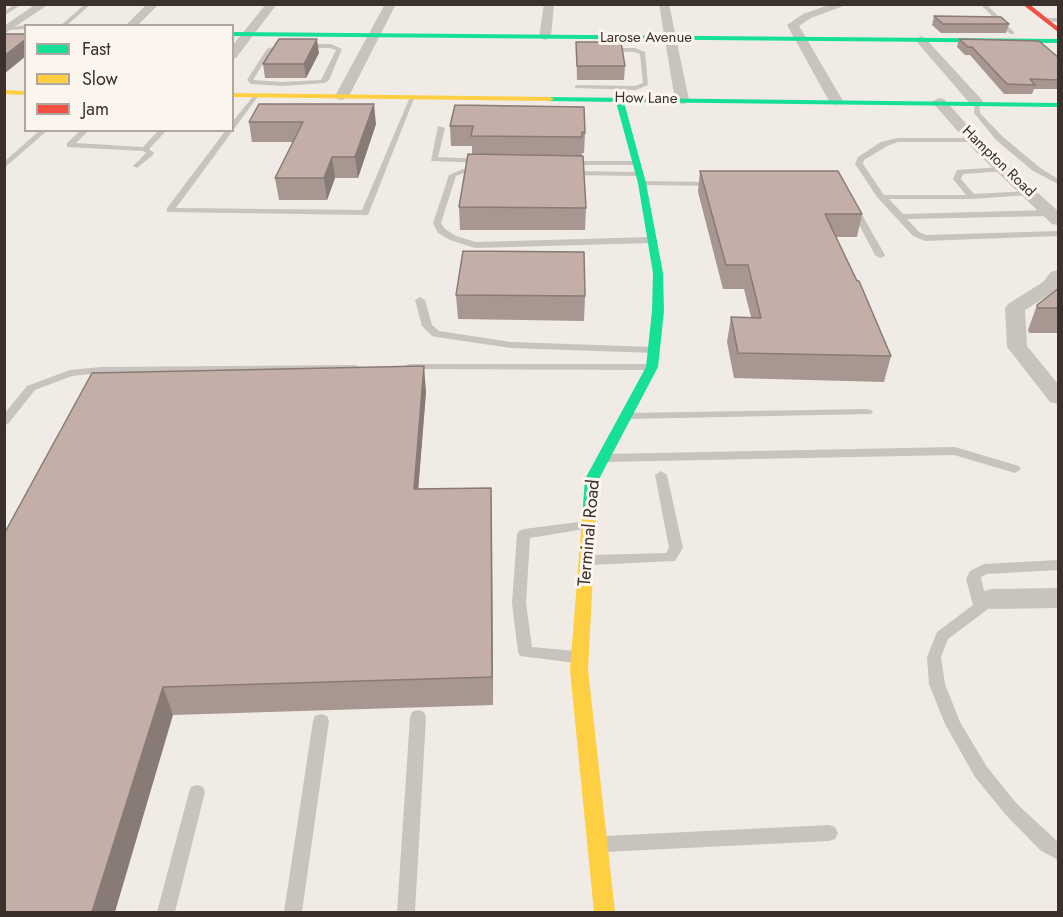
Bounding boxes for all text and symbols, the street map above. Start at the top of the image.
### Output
legend [24,24,234,132]
street label: Larose Avenue [600,29,692,47]
text: Fast [82,36,111,62]
text: Slow [82,66,118,92]
street label: How Lane [614,89,678,109]
text: Jam [82,96,109,122]
street label: Hampton Road [958,123,1038,201]
street label: Terminal Road [575,479,605,587]

